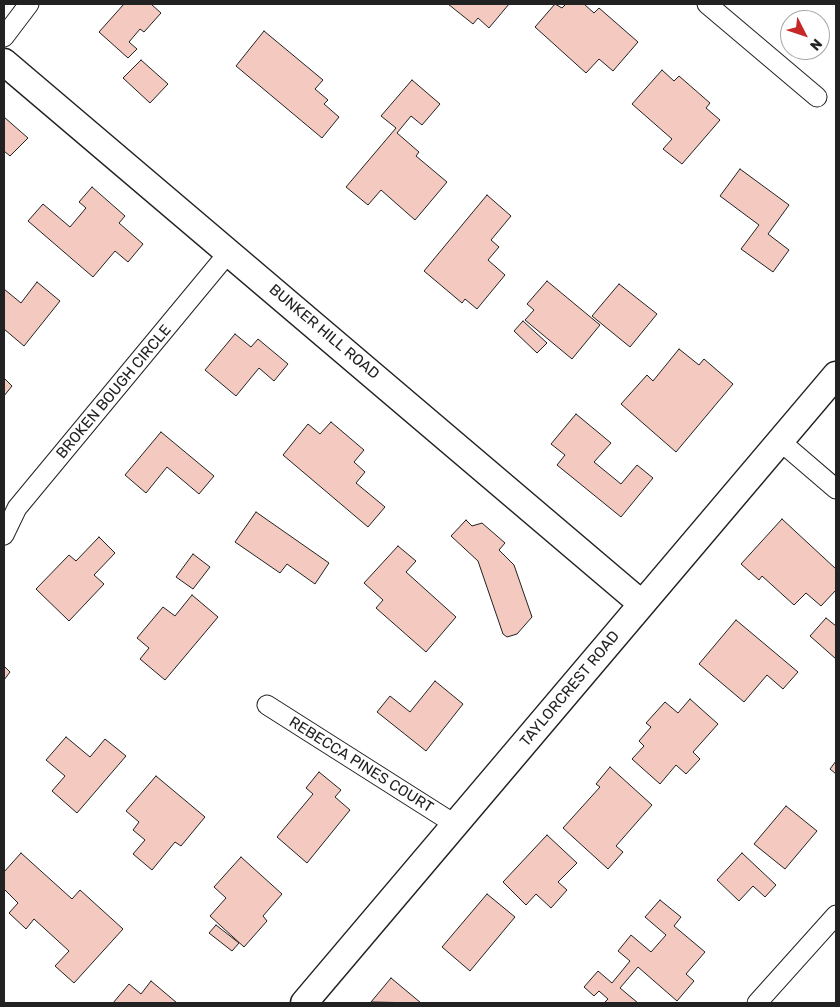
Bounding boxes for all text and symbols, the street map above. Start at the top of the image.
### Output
north arrow [780,10,830,60]
text: N [806,35,826,54]
street label: BUNKER HILL ROAD [265,281,383,383]
street label: BROKEN BOUGH CIRCLE [53,322,175,462]
street label: TAYLORCREST ROAD [516,628,624,750]
street label: REBECCA PINES COURT [285,713,437,817]

